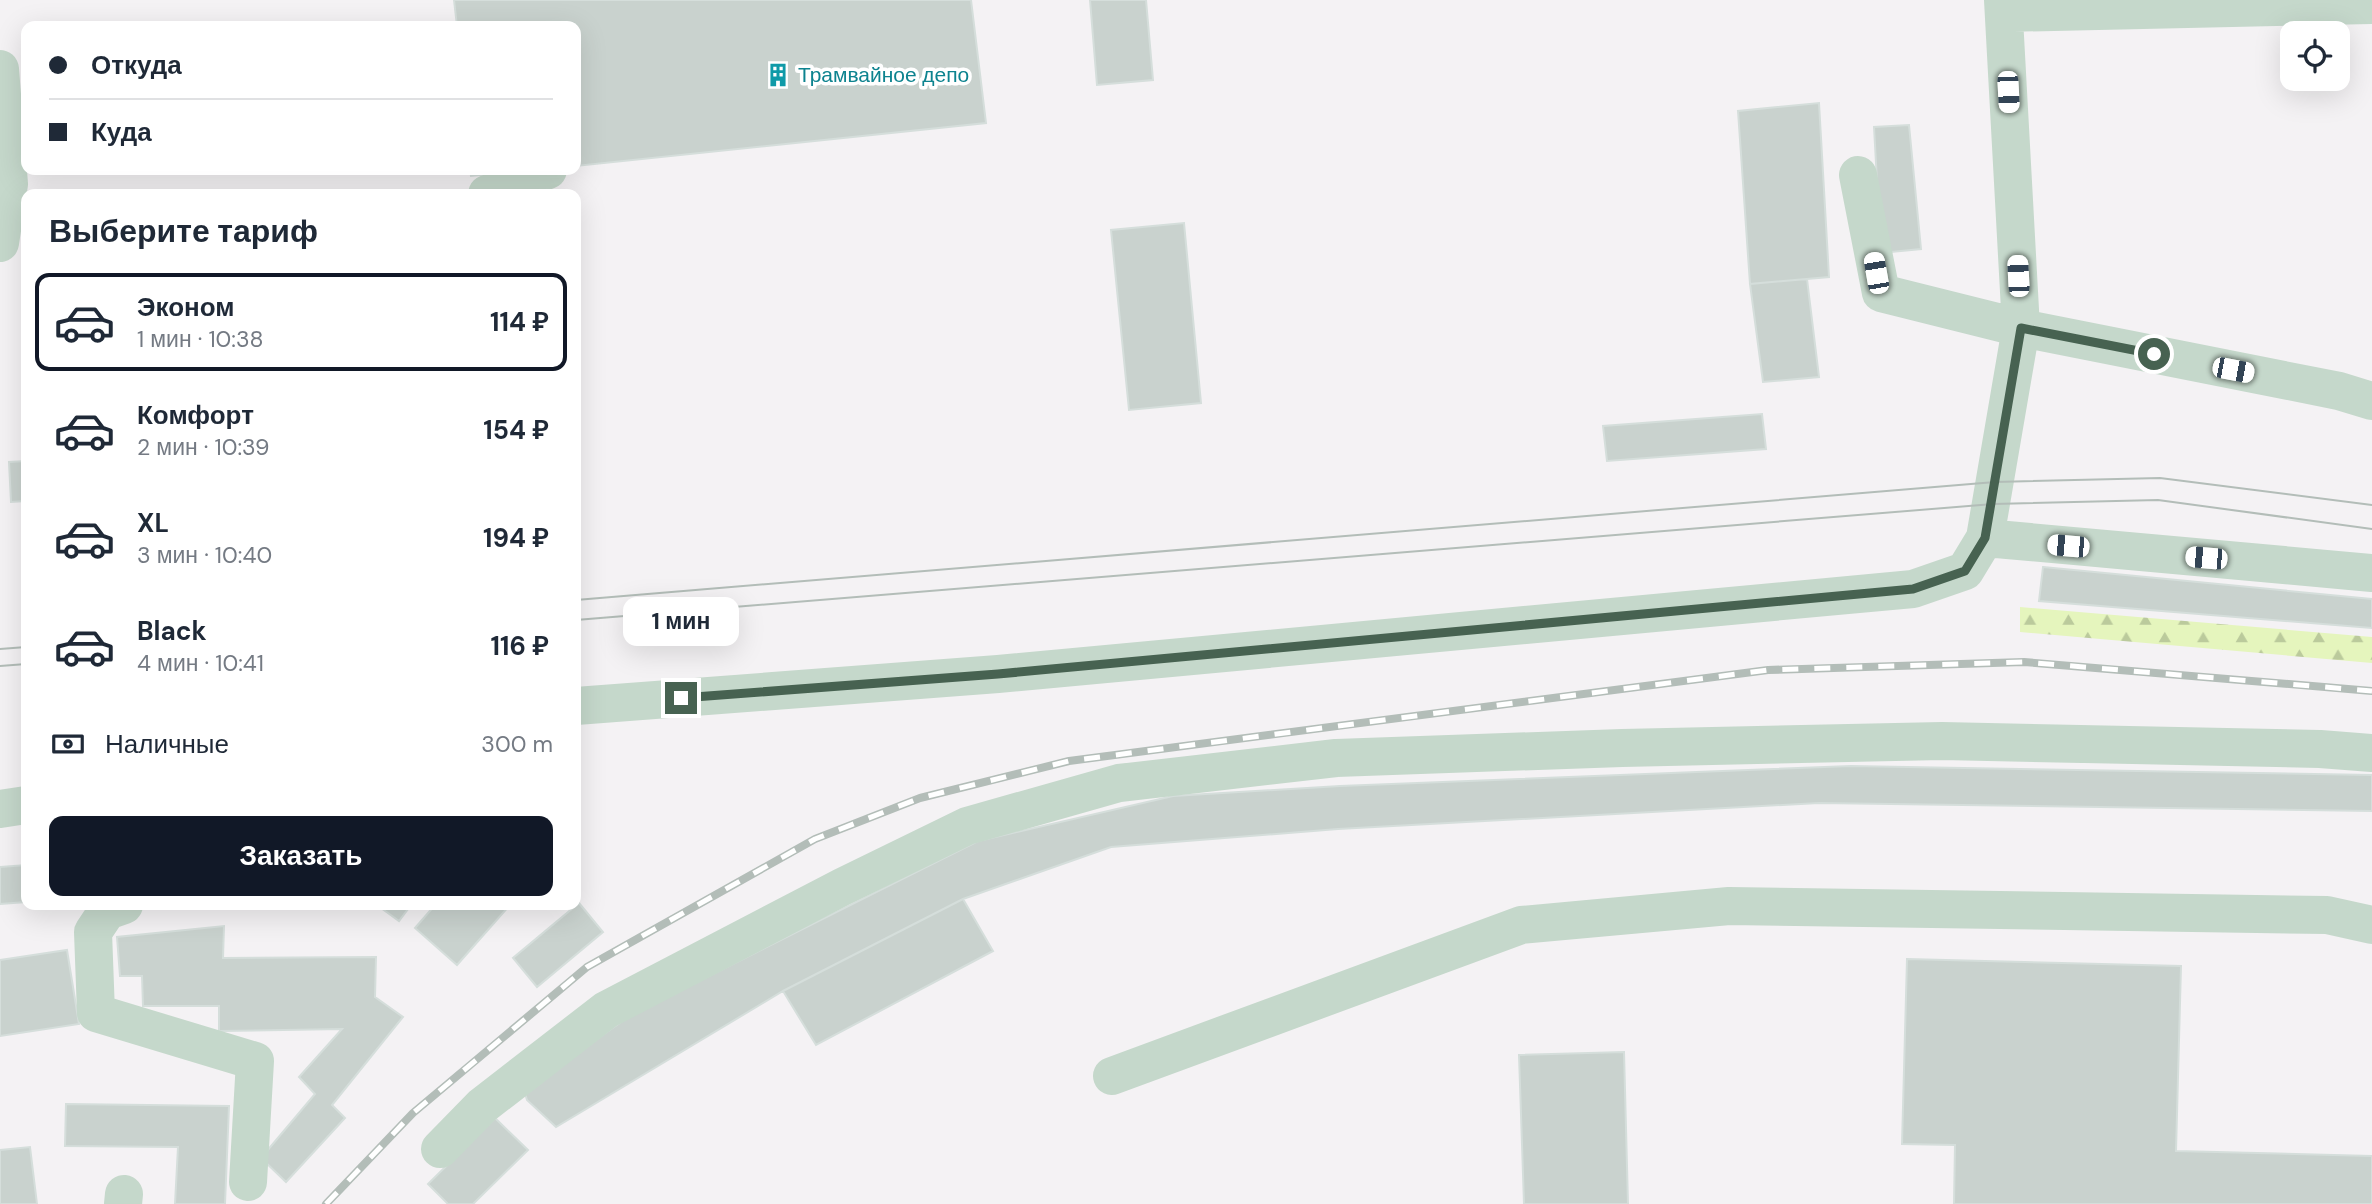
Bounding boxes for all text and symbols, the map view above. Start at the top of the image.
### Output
map controls [2280,21,2350,91]
button: locate [2280,21,2350,91]
text: Откуда [91,48,182,82]
building icon: Трамвайное депо [764,61,792,89]
place label: Трамвайное депо [798,61,969,89]
car [1997,70,2020,114]
text: Куда [91,115,152,149]
text: Выберите тариф [49,210,318,252]
car [1863,250,1890,296]
car [2007,254,2030,298]
text: Эконом [137,290,235,324]
icon: car [53,291,116,354]
text: 114 ₽ [490,305,549,339]
text: 1 мин · 10:38 [137,324,264,354]
route start [2138,338,2170,370]
car [2211,356,2256,384]
text: Комфорт [137,398,254,432]
icon: car [53,399,116,462]
text: 154 ₽ [483,413,549,447]
text: 2 мин · 10:39 [137,432,269,462]
text: XL [137,506,169,540]
icon: car [53,507,116,570]
text: 194 ₽ [483,521,549,555]
car [2047,534,2090,558]
text: 3 мин · 10:40 [137,540,272,570]
car [2185,546,2228,570]
callout: 1 мин [623,596,739,646]
text: 1 мин [652,606,710,636]
text: Black [137,614,207,648]
icon: car [53,615,116,678]
text: 116 ₽ [490,629,549,663]
text: 4 мин · 10:41 [137,648,264,678]
route end [665,682,697,714]
icon: cash [49,725,87,763]
text: Наличные [105,727,229,761]
text: 300 m [481,729,553,759]
button: Заказать [49,816,553,896]

